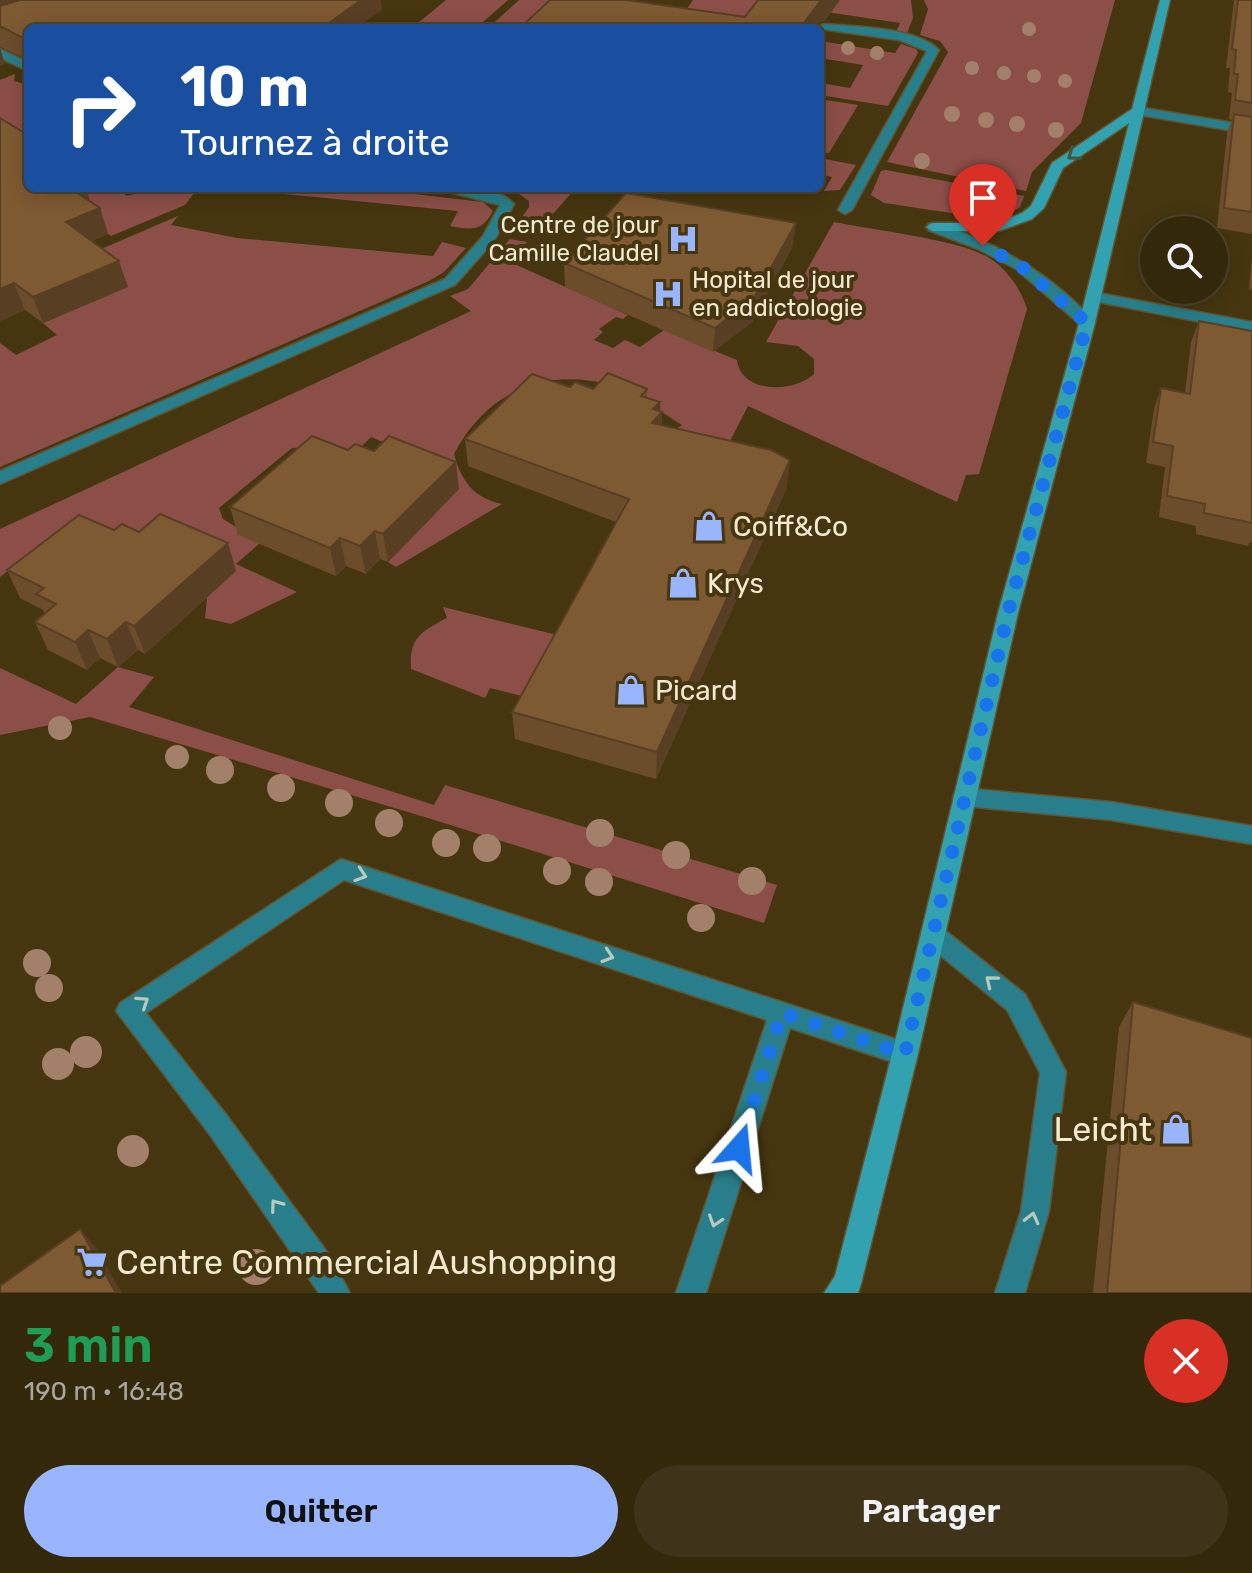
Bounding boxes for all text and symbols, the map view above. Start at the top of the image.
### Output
text: 10 m [180,54,309,120]
icon: right [48,56,152,160]
text: Tournez à droite [180,121,450,164]
one-way arrow [1068,145,1082,160]
pin [949,164,1017,246]
icon: arrive [961,176,1005,220]
place label: Centre de jour Camille Claudel [489,211,659,267]
map controls [1140,216,1228,304]
button: search [1140,216,1228,304]
hospital icon: Centre de jour Camille Claudel [666,222,700,256]
place label: Hopital de jour en addictologie [692,266,863,322]
hospital icon: Hopital de jour en addictologie [651,277,685,311]
shop icon: Coiff&Co [692,509,726,543]
place label: Coiff&Co [733,510,848,543]
shop icon: Krys [666,566,700,600]
place label: Krys [707,567,764,600]
shop icon: Picard [614,673,648,707]
place label: Picard [655,674,738,707]
one-way arrow [354,866,368,882]
one-way arrow [601,947,615,963]
one-way arrow [986,976,1000,991]
one-way arrow [134,996,148,1011]
position arrow [697,1106,781,1190]
place label: Leicht [1053,1109,1152,1150]
shop icon: Leicht [1159,1112,1193,1146]
one-way arrow [271,1200,285,1214]
one-way arrow [1023,1212,1040,1226]
one-way arrow [708,1213,724,1227]
place label: Centre Commercial Aushopping [116,1242,617,1283]
supermarket icon: Centre Commercial Aushopping [75,1245,109,1279]
text: 3 min [24,1317,153,1374]
button: close [1144,1319,1228,1403]
text: 190 m · 16:48 [24,1376,184,1407]
button: Quitter [24,1465,618,1557]
button: Partager [634,1465,1228,1557]

